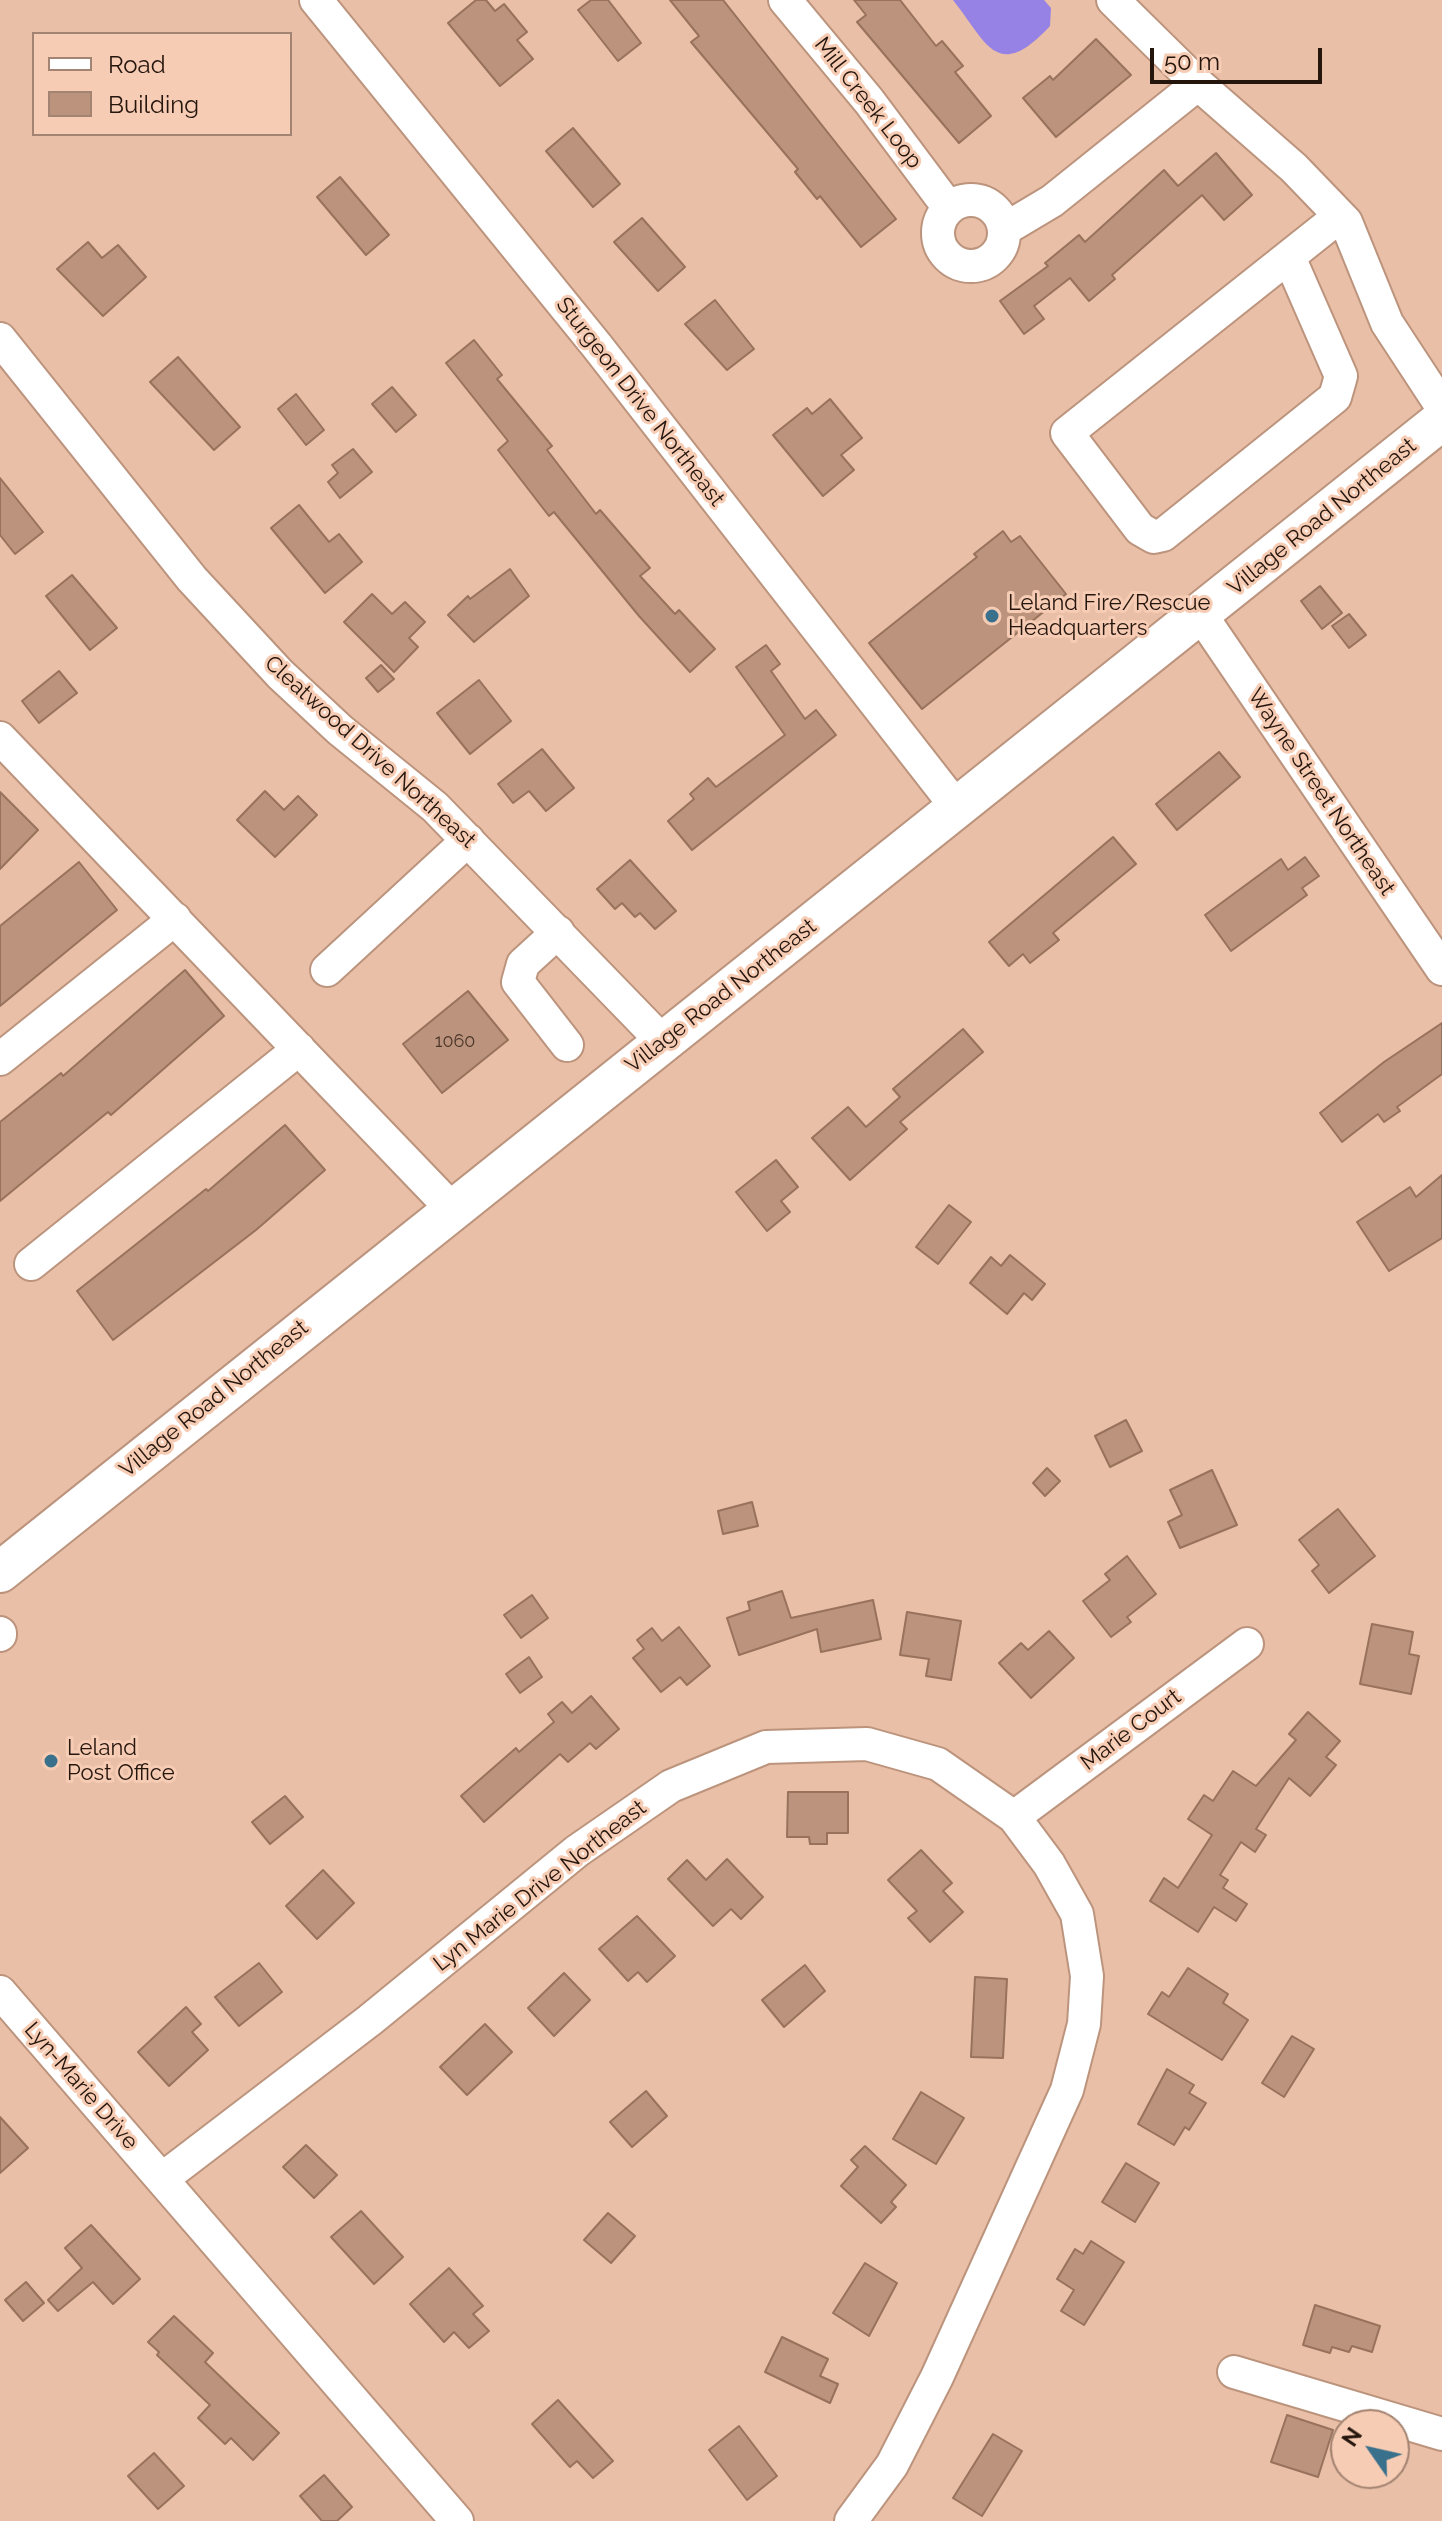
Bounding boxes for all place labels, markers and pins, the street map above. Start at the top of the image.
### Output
place label: Leland Fire/Rescue Headquarters [1008,590,1211,642]
marker: Leland Fire/Rescue Headquarters [983,607,1001,625]
place label: Leland Post Office [67,1735,175,1786]
marker: Leland Post Office [42,1752,60,1770]

